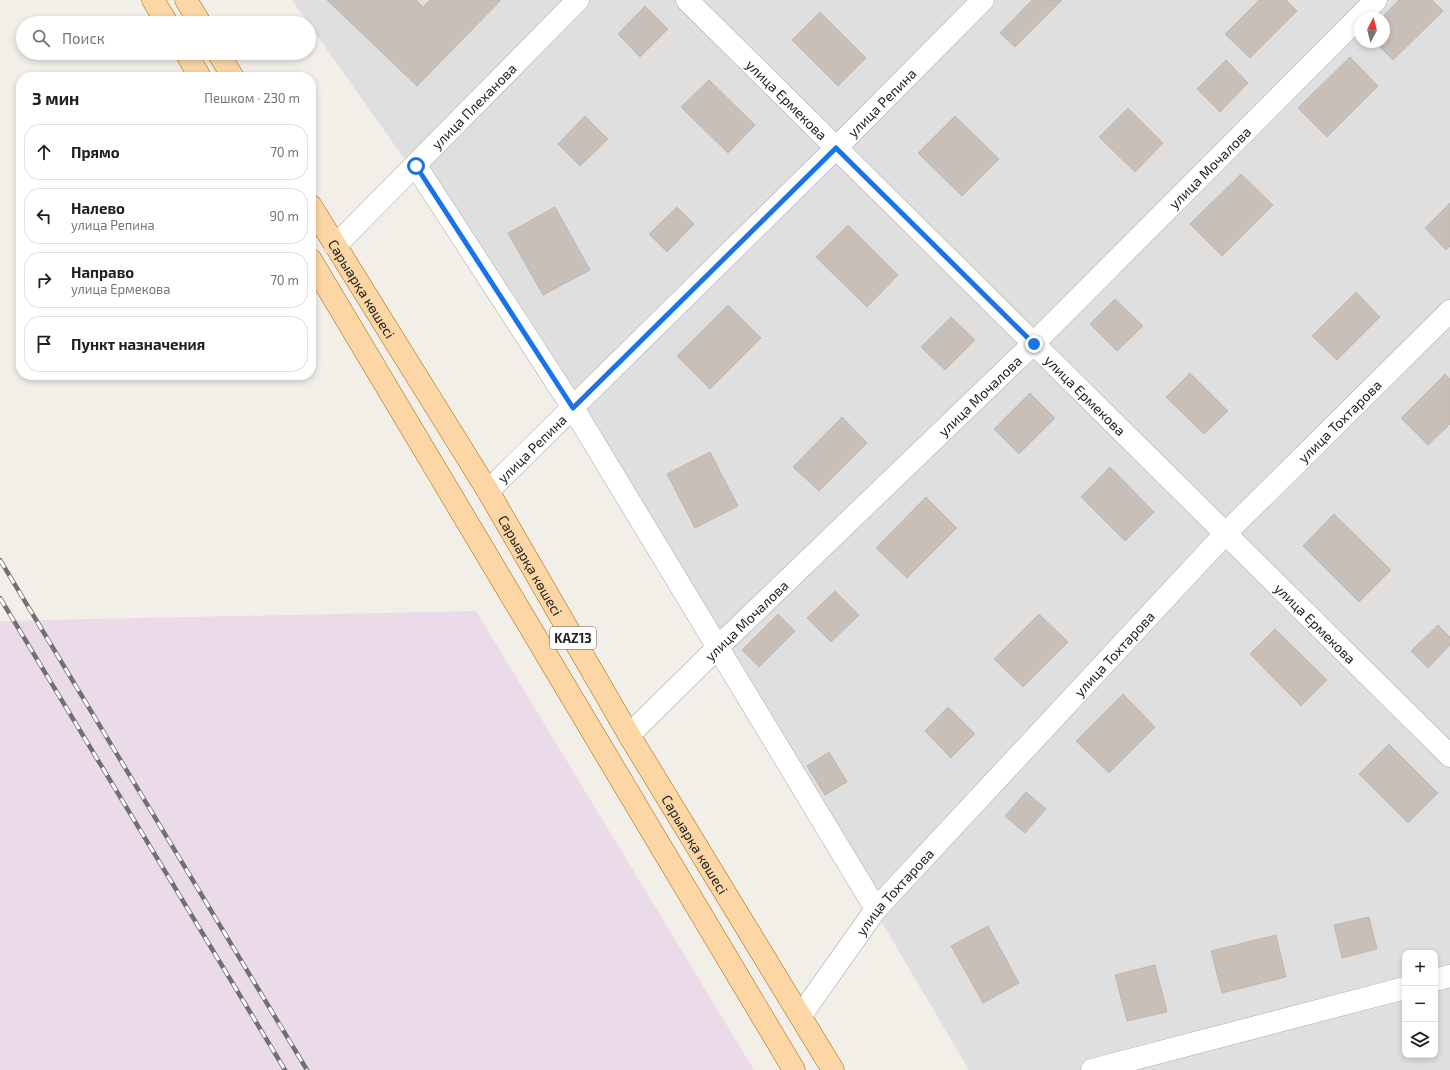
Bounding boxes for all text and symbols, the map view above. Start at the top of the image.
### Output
north arrow [1354,12,1390,48]
search box [16,16,316,60]
icon: search [30,27,52,49]
text: Поиск [62,29,105,47]
street label: улица Ермекова [743,55,831,143]
street label: улица Плеханова [427,59,519,152]
street label: улица Репина [844,64,919,140]
text: 3 мин [32,88,79,108]
text: Пешком · 230 m [204,90,300,106]
street label: улица Мочалова [1165,122,1254,212]
icon: ahead [33,141,55,163]
text: Прямо [71,143,120,161]
text: 70 m [270,144,299,160]
route start [407,157,425,175]
text: Налево [71,199,125,217]
icon: left [33,205,55,227]
text: 90 m [269,208,299,224]
text: улица Репина [71,217,155,233]
street label: Сарыарқа көшесі [325,236,399,341]
text: Направо [71,263,134,281]
icon: right [33,269,55,291]
text: 70 m [270,272,299,288]
text: улица Ермекова [71,281,171,297]
icon: arrive [33,333,55,355]
text: Пункт назначения [71,335,205,353]
route end [1025,335,1043,353]
street label: улица Ермекова [1041,351,1130,439]
street label: улица Мочалова [934,352,1025,439]
street label: улица Тохтарова [1294,376,1384,466]
street label: улица Репина [493,410,570,486]
street label: Сарыарқа көшесі [495,512,566,618]
street label: улица Мочалова [701,576,791,664]
street label: улица Ермекова [1272,579,1360,667]
street label: улица Тохтарова [1070,607,1158,700]
road number: KAZ13 [550,627,596,649]
street label: Сарыарқа көшесі [659,791,732,897]
street label: улица Тохтарова [852,844,937,938]
map controls [1402,950,1438,1058]
button: + [1402,950,1438,986]
button: − [1402,986,1438,1022]
button: layers [1402,1022,1438,1058]

